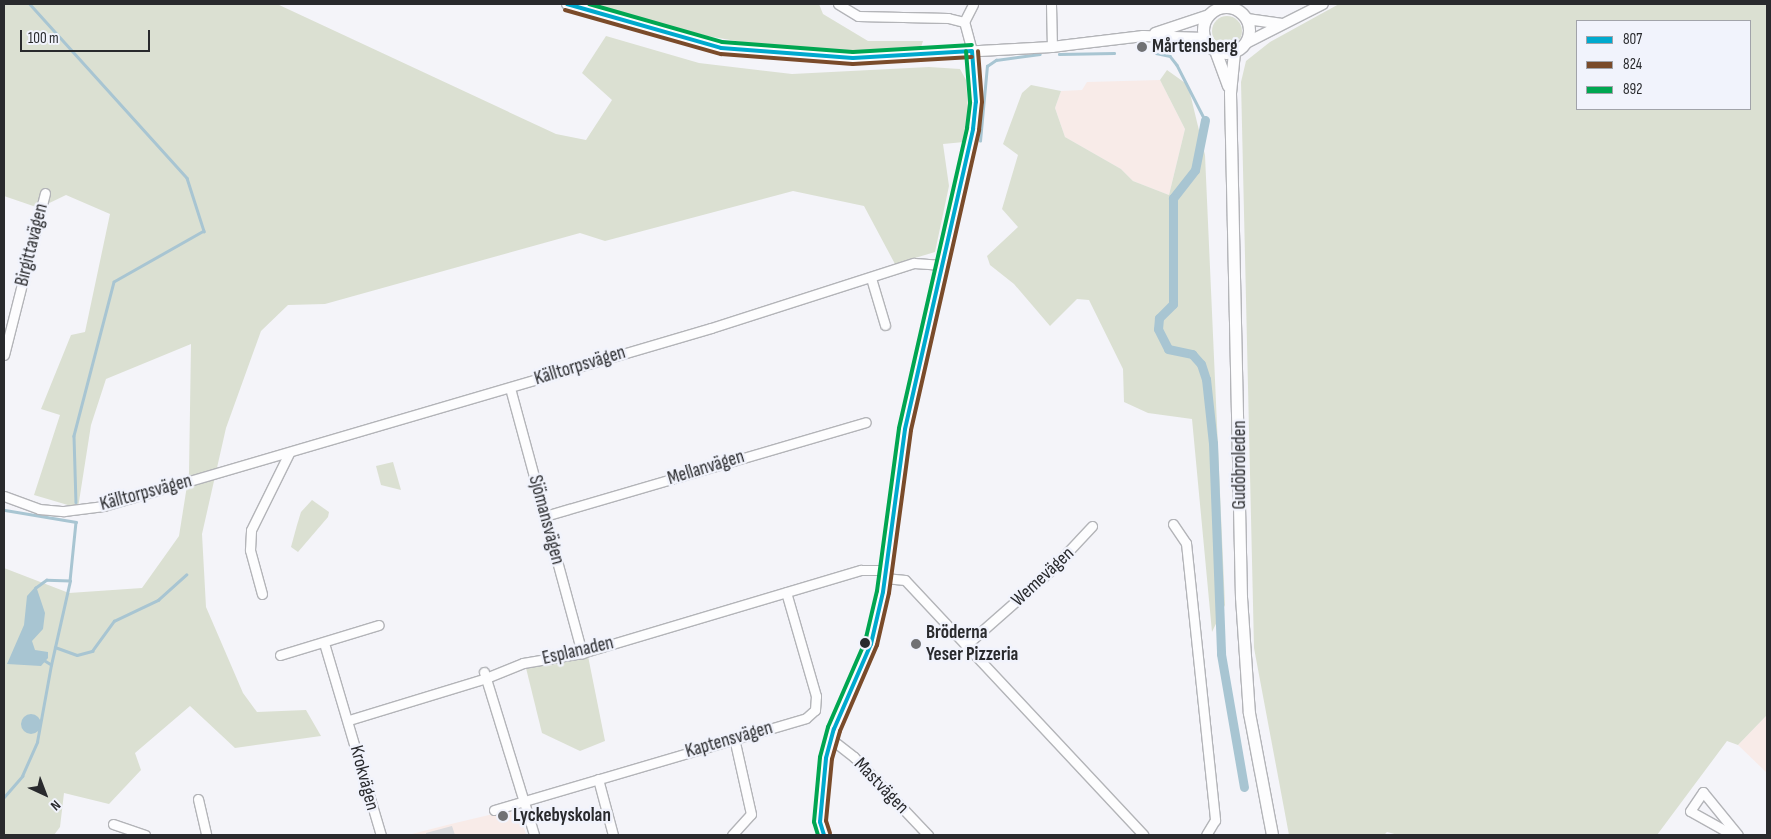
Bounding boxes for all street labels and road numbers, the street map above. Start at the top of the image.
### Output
street label: Birgittavägen [11,201,53,289]
street label: Källtorpsvägen [532,341,628,391]
street label: Gudöbroleden [1229,420,1251,510]
street label: Mellanvägen [665,446,747,490]
street label: Källtorpsvägen [98,470,194,516]
street label: Sjömansvägen [523,473,569,567]
street label: Wemevägen [1007,542,1079,612]
street label: Esplanaden [540,632,616,670]
street label: Kaptensvägen [683,717,775,763]
street label: Krokvägen [344,743,384,813]
street label: Mastvägen [849,753,913,819]

